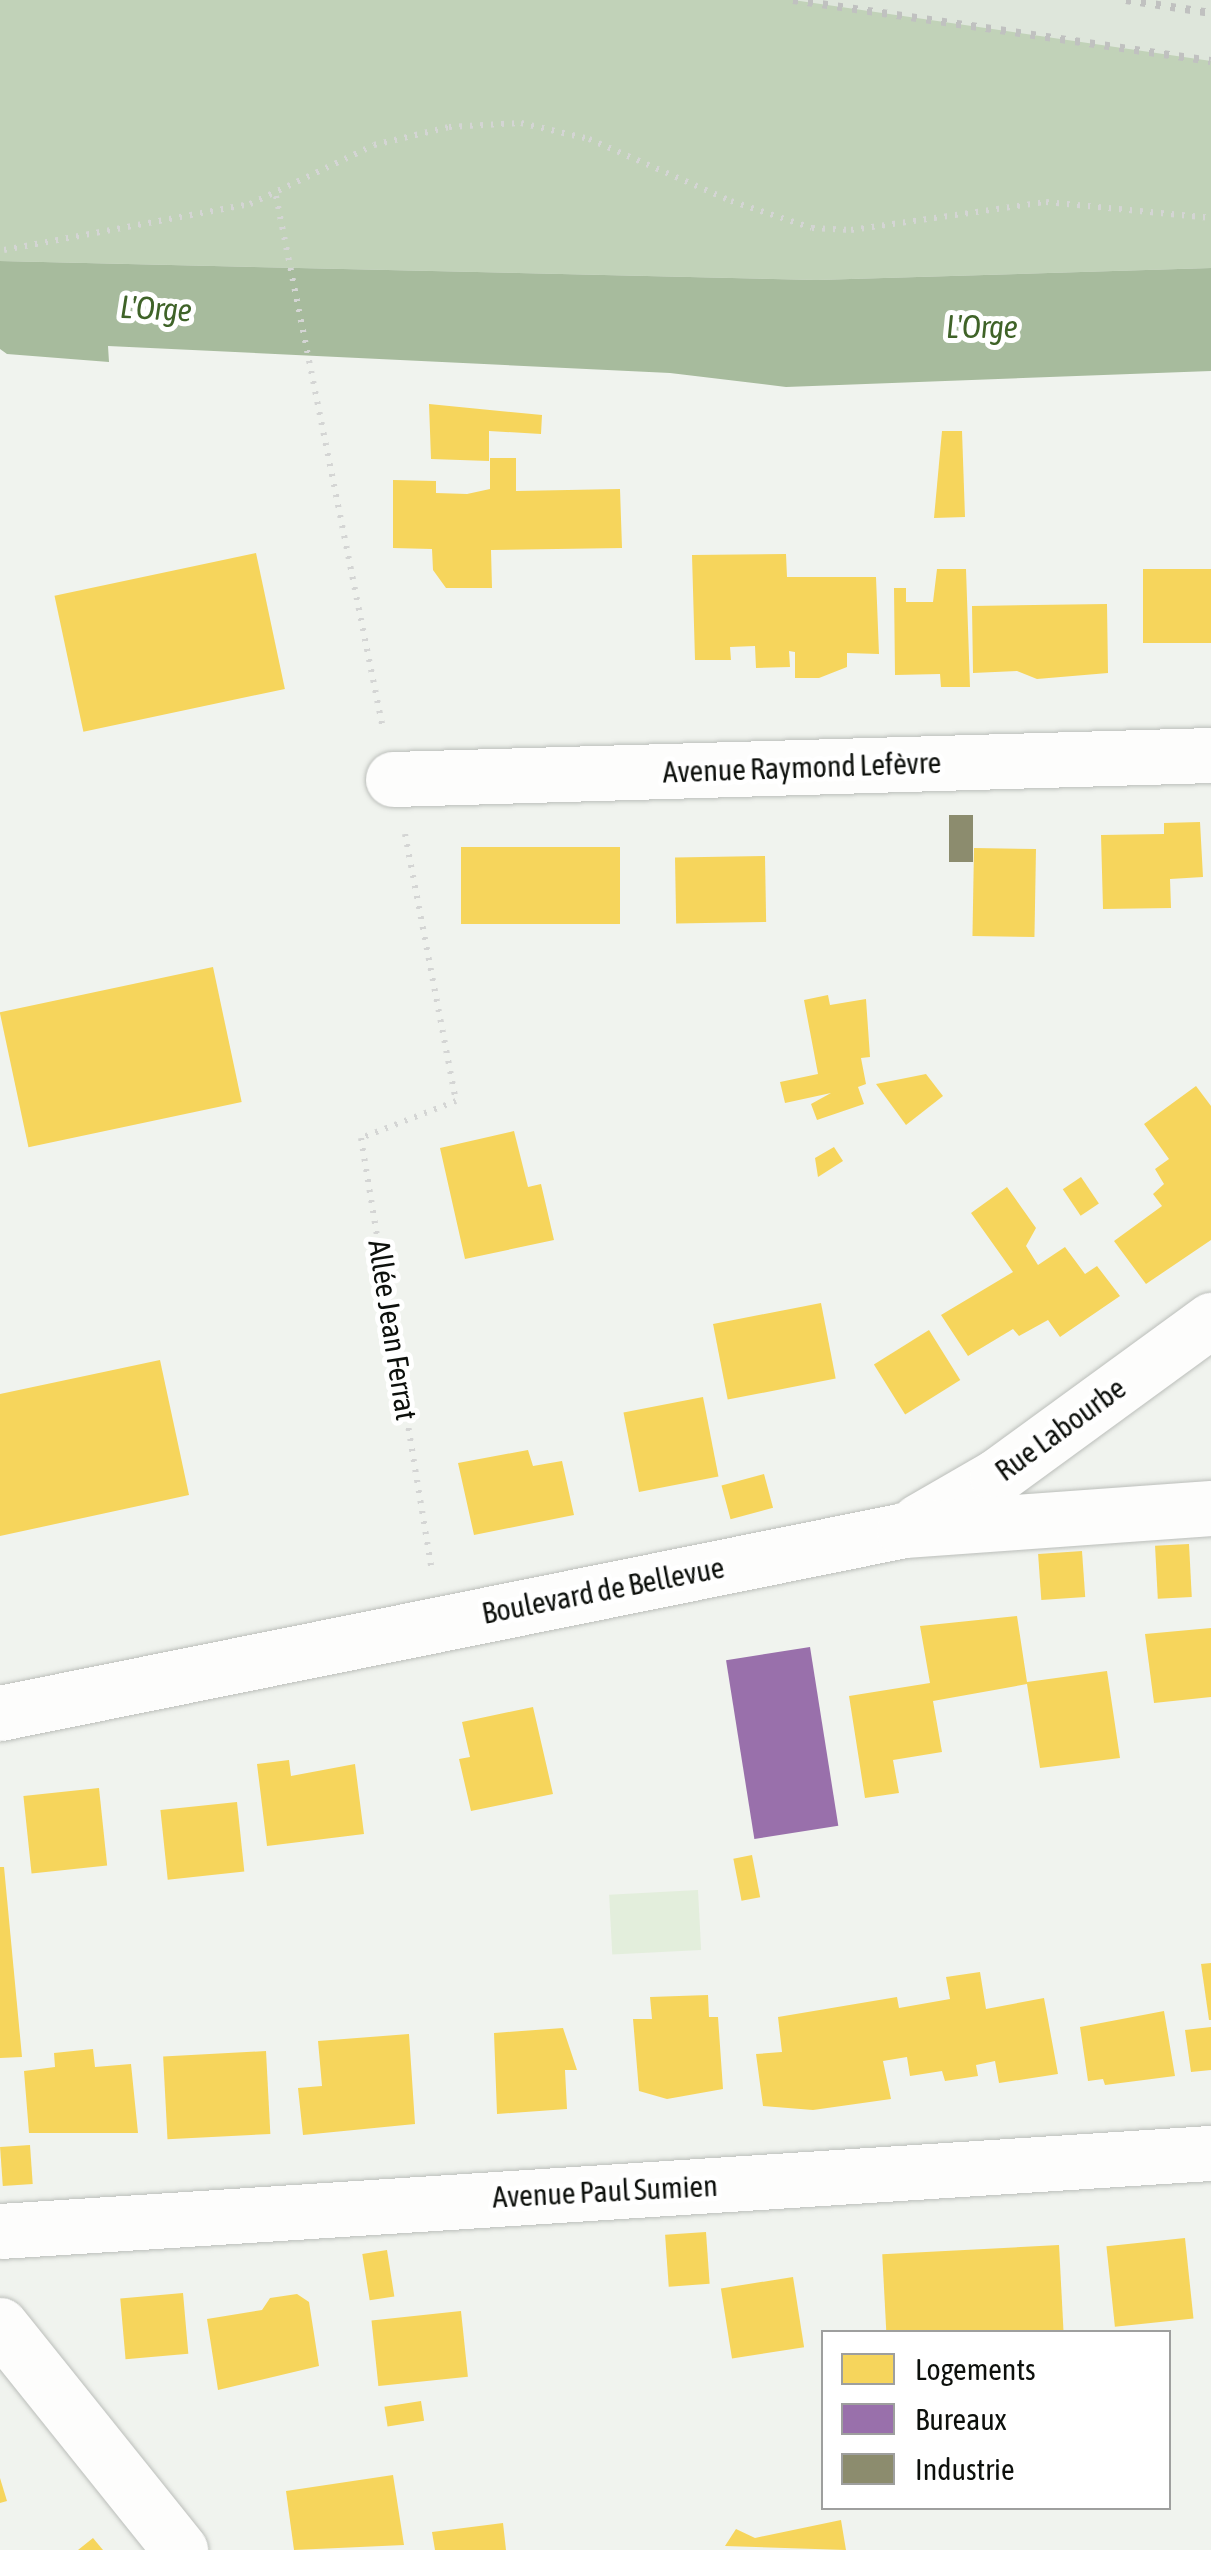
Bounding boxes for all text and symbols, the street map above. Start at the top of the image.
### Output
water label: L'Orge [119,288,193,330]
water label: L'Orge [946,308,1018,346]
street label: Avenue Raymond Lefèvre [662,744,942,790]
street label: Allée Jean Ferrat [361,1237,425,1423]
street label: Rue Labourbe [988,1370,1132,1488]
street label: Boulevard de Bellevue [479,1549,727,1631]
street label: Avenue Paul Sumien [491,2167,719,2215]
legend [821,2330,1171,2510]
text: Logements [915,2352,1036,2386]
text: Bureaux [915,2402,1007,2436]
text: Industrie [915,2452,1015,2486]

